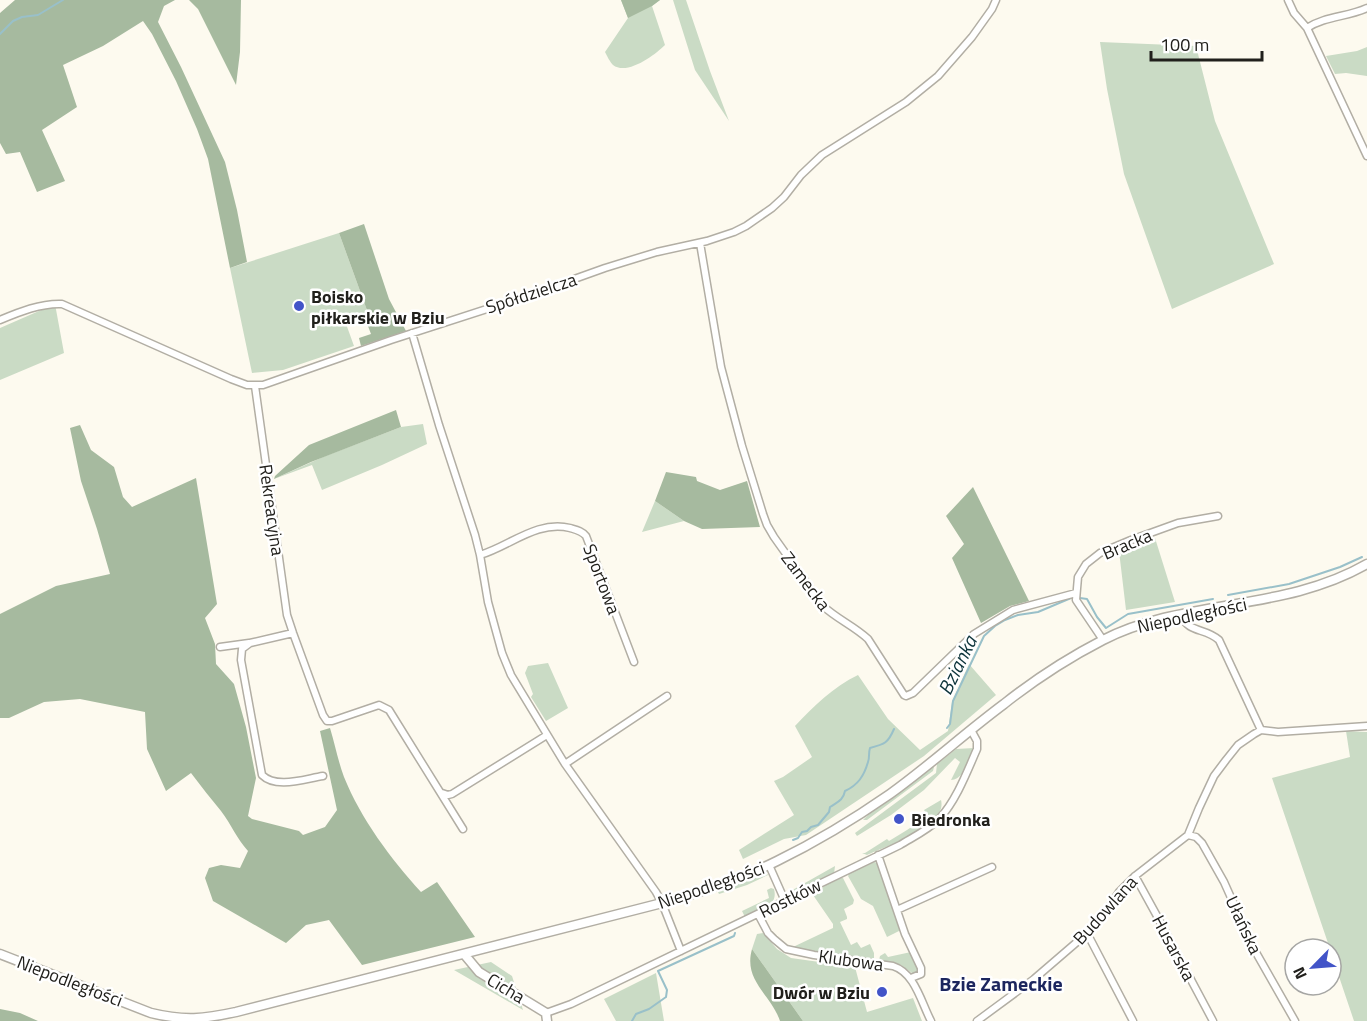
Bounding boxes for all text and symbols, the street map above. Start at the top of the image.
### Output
scale bar [1151,24,1262,62]
text: 100 m [1160,31,1209,58]
street label: Spółdzielcza [482,266,580,320]
place label: Boisko piłkarskie w Bziu [311,283,445,331]
marker: Boisko piłkarskie w Bziu [292,299,306,313]
street label: Rekreacyjna [252,463,292,557]
street label: Bracka [1098,521,1156,567]
street label: Sportowa [576,540,628,618]
street label: Zamecka [775,546,837,616]
street label: Niepodległości [1135,590,1249,640]
water label: Bzianka [929,629,985,700]
place label: Biedronka [911,806,990,833]
marker: Biedronka [892,812,906,826]
street label: Niepodległości [654,854,768,916]
street label: Budowlana [1066,869,1144,951]
street label: Rostków [754,871,826,925]
street label: Ułańska [1219,891,1269,959]
street label: Husarska [1145,910,1203,986]
north arrow [1283,937,1343,997]
street label: Klubowa [817,942,885,978]
street label: Niepodległości [13,948,127,1014]
text: N [1286,963,1313,983]
street label: Cicha [482,966,530,1010]
district label: Bzie Zameckie [939,968,1063,999]
place label: Dwór w Bziu [773,979,870,1006]
marker: Dwór w Bziu [875,985,889,999]

